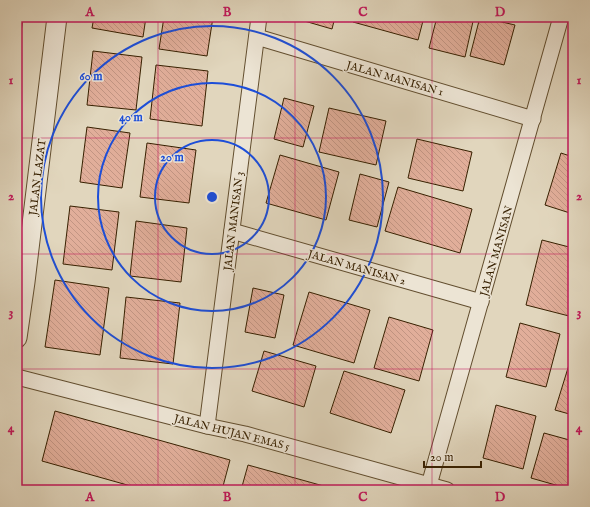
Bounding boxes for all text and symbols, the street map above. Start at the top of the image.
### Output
text: A [85,4,96,21]
text: B [223,4,232,21]
text: C [358,4,368,21]
text: D [495,4,506,21]
street label: JALAN MANISAN 1 [343,58,445,99]
text: 60 m [80,69,103,84]
text: 1 [9,72,14,89]
text: 1 [577,72,582,89]
text: 40 m [119,110,144,125]
street label: JALAN LAZAT [26,138,50,218]
text: 20 m [160,150,184,165]
street label: JALAN MANISAN 3 [221,171,247,274]
text: 2 [8,188,14,205]
text: 2 [576,188,582,205]
centre of rings [205,190,219,204]
street label: JALAN MANISAN [477,204,517,300]
street label: JALAN MANISAN 2 [304,247,407,289]
text: 3 [9,304,14,321]
text: 3 [577,304,582,321]
street label: JALAN HUJAN EMAS 5 [171,411,291,454]
text: 4 [8,420,15,437]
text: 4 [576,420,583,437]
scale bar [424,443,481,469]
text: 20 m [430,450,453,465]
text: A [85,489,96,506]
text: B [223,489,232,506]
text: C [358,489,368,506]
text: D [495,489,506,506]

